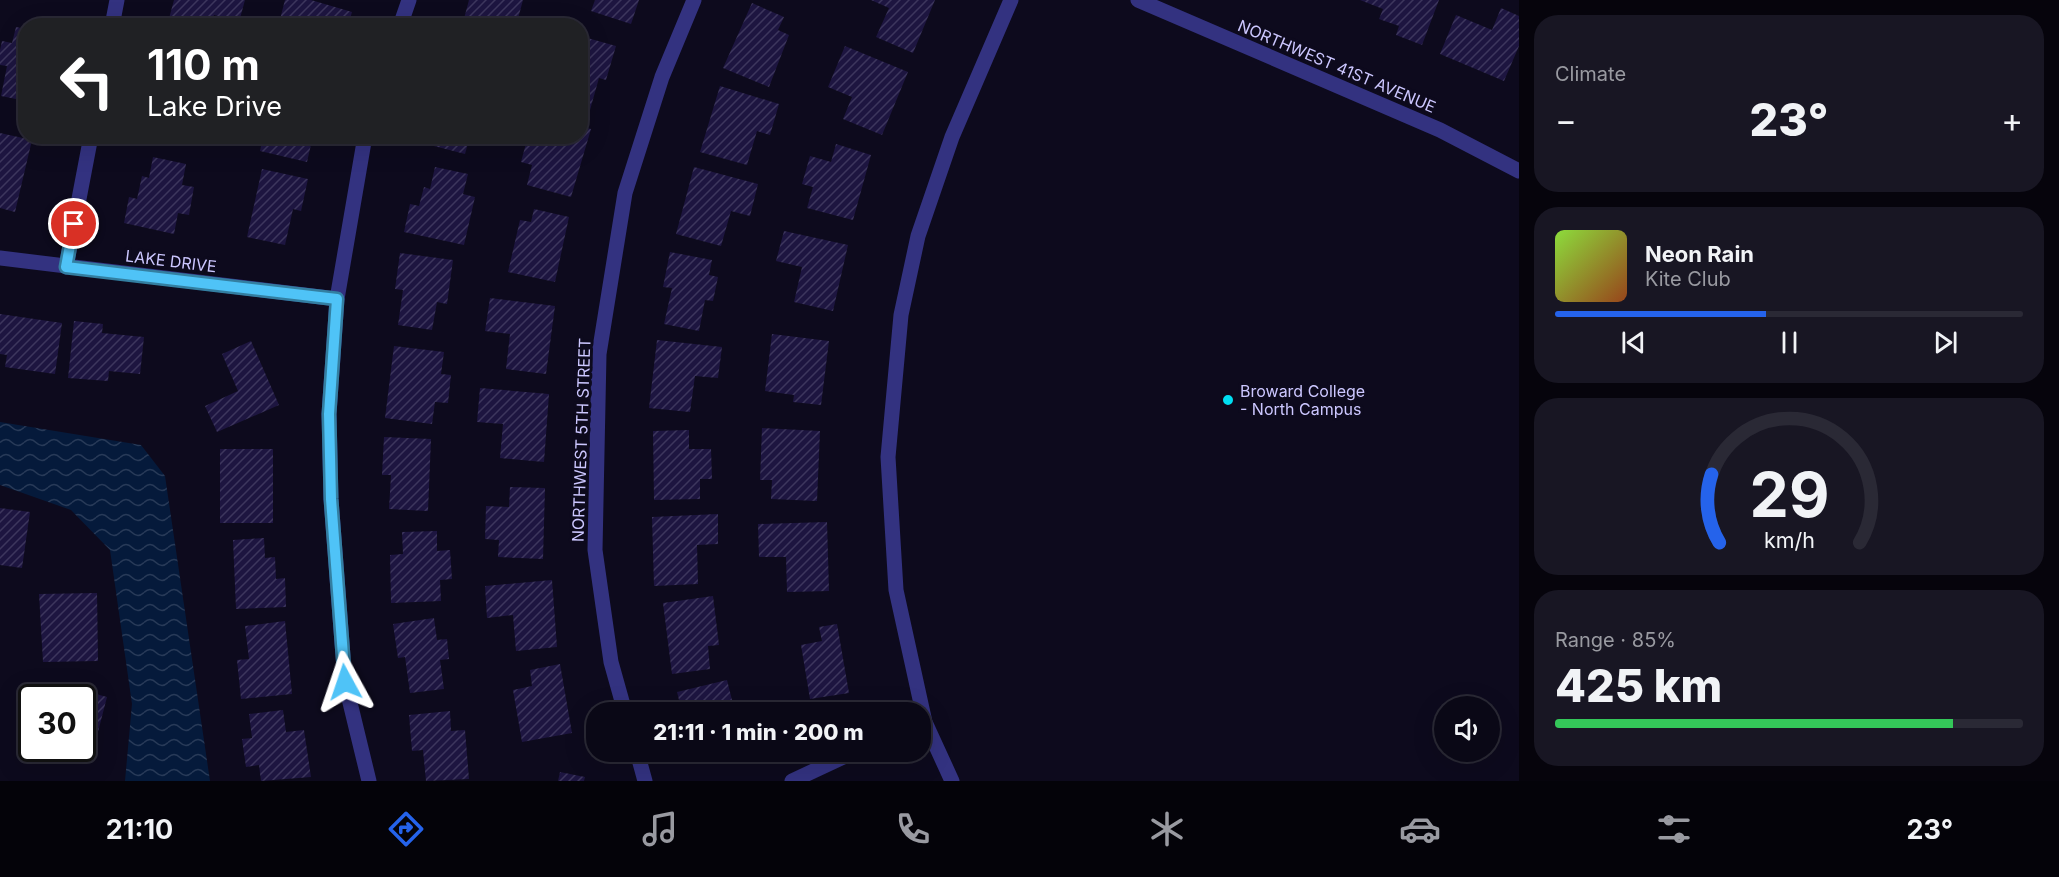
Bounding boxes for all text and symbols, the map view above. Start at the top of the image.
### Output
street label: NORTHWEST 41ST AVENUE [1235,15,1439,117]
text: 110 m [147,39,260,90]
icon: left [48,42,126,120]
text: Climate [1555,62,1626,86]
text: Lake Drive [147,90,282,123]
text: 23° [1750,92,1828,147]
text: − [1555,100,1577,140]
text: + [2001,100,2023,140]
pin [48,198,99,249]
icon: arrive [57,207,90,240]
text: Neon Rain [1645,241,1754,267]
street label: LAKE DRIVE [124,245,218,277]
text: Kite Club [1645,267,1731,291]
icon: previous [1617,326,1650,359]
icon: pause [1773,326,1806,359]
icon: next [1929,326,1962,359]
street label: NORTHWEST 5TH STREET [567,338,595,542]
place label: Broward College - North Campus [1240,381,1365,419]
marker: Broward College - North Campus [1221,393,1235,407]
text: 29 [1749,457,1829,532]
text: km/h [1764,528,1814,554]
text: Range · 85% [1555,628,1676,652]
position arrow [313,650,377,714]
text: 425 km [1555,658,1722,713]
speed limit sign: 30 [18,684,96,762]
map controls [1434,696,1500,762]
button: sound [1434,696,1500,762]
text: 21:11 · 1 min · 200 m [653,719,864,745]
icon: directions [385,808,427,850]
icon: music [639,808,681,850]
icon: phone [892,808,934,850]
icon: climate [1146,808,1188,850]
icon: car [1399,808,1441,850]
icon: filters [1653,808,1695,850]
text: 21:10 [106,813,173,846]
text: 23° [1906,813,1953,846]

